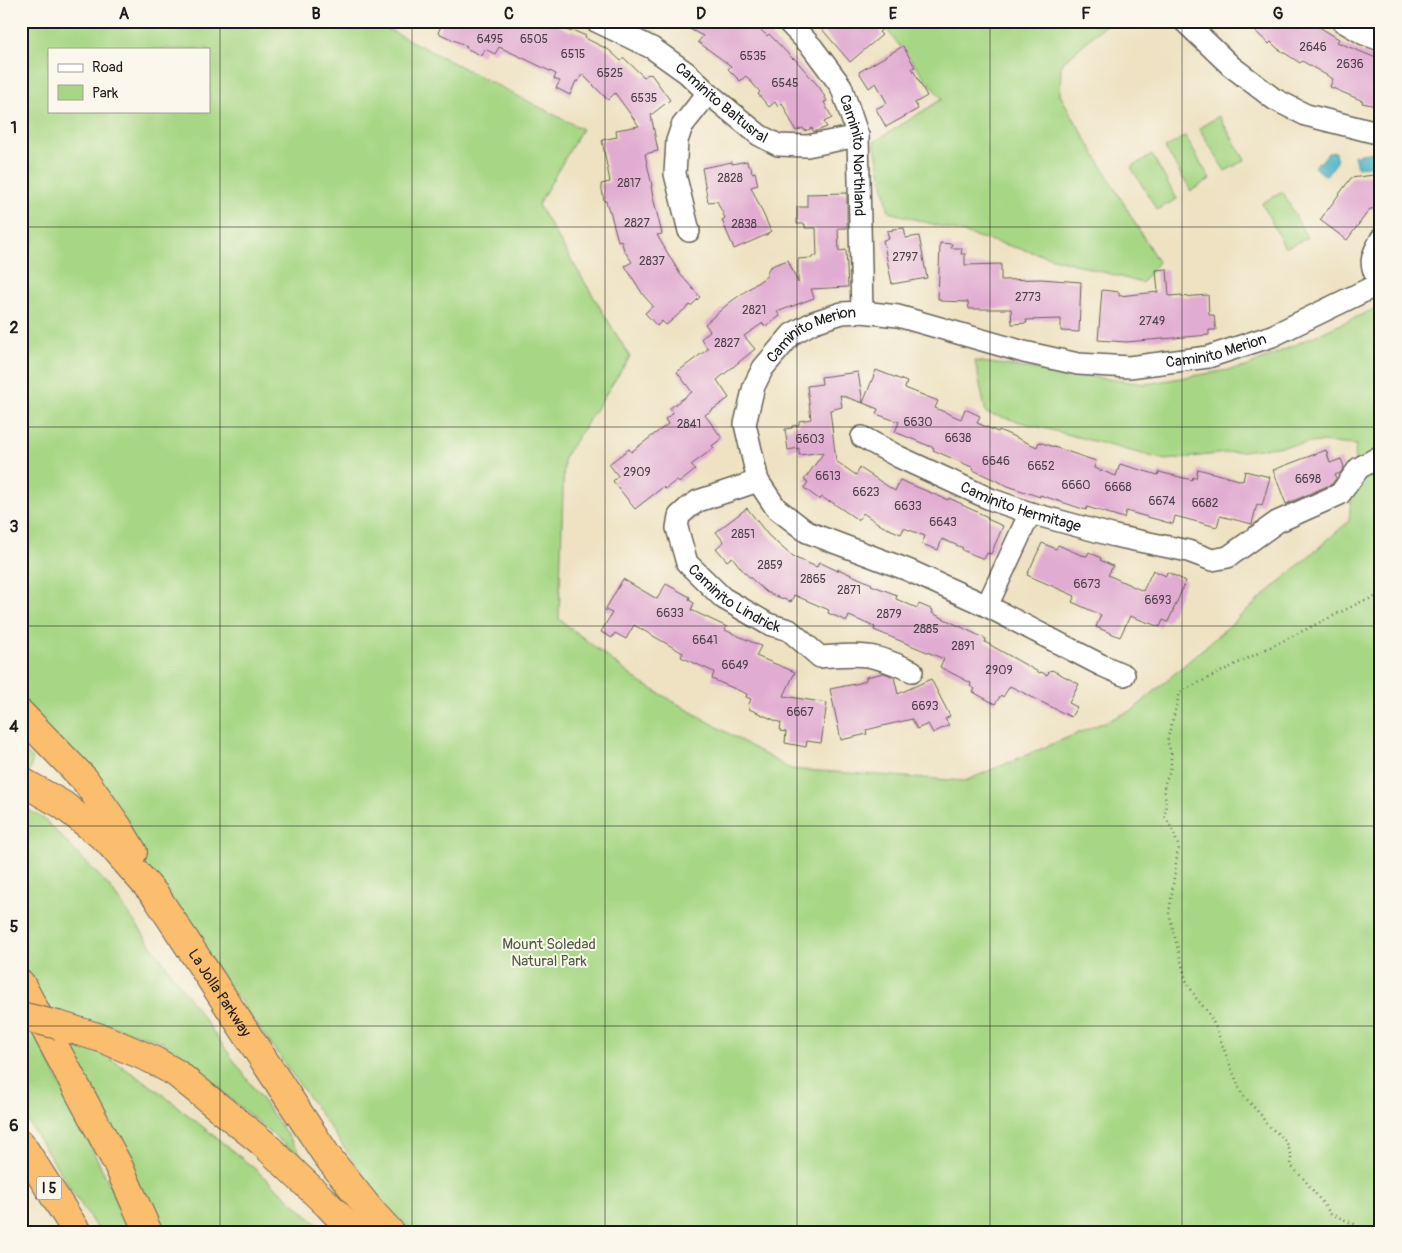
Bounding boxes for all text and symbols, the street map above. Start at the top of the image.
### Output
text: A [119,4,130,24]
text: B [311,4,321,24]
text: C [504,4,514,24]
text: D [696,4,706,24]
text: E [889,4,898,24]
text: F [1081,4,1091,24]
text: G [1273,4,1284,24]
house number: 6495 [477,32,503,47]
house number: 6505 [520,32,548,47]
house number: 2646 [1299,40,1327,55]
house number: 6515 [561,47,585,62]
legend [48,48,210,112]
house number: 6535 [740,49,766,64]
house number: 2636 [1336,57,1364,72]
text: Road [92,58,123,77]
street label: Caminito Baltusral [672,58,771,147]
house number: 6525 [597,66,623,81]
house number: 6545 [772,76,798,91]
text: Park [92,84,119,103]
house number: 6535 [631,91,657,106]
street label: Caminito Northland [835,92,869,216]
text: 1 [11,118,17,138]
house number: 2828 [717,171,743,186]
house number: 2817 [617,176,642,191]
house number: 2827 [624,216,651,231]
house number: 2838 [731,217,757,232]
house number: 2797 [892,250,918,265]
house number: 2837 [639,254,666,269]
house number: 2773 [1015,290,1041,305]
house number: 2821 [742,303,766,318]
street label: Caminito Merion [762,303,856,367]
house number: 2749 [1139,314,1165,329]
text: 2 [10,318,19,338]
street label: Caminito Merion [1165,329,1269,372]
house number: 2827 [714,336,741,351]
house number: 6630 [904,415,932,430]
house number: 2841 [677,417,701,432]
house number: 6638 [945,431,971,446]
house number: 6603 [796,432,825,447]
house number: 6646 [982,454,1010,469]
house number: 6652 [1027,459,1055,474]
house number: 2909 [623,465,651,480]
house number: 6613 [815,469,841,484]
house number: 6698 [1295,472,1321,487]
street label: Caminito Hermitage [957,477,1084,536]
house number: 6660 [1061,478,1091,493]
house number: 6668 [1104,480,1132,495]
house number: 6623 [852,485,880,500]
house number: 6674 [1148,494,1176,509]
house number: 6682 [1192,496,1219,511]
house number: 6633 [894,499,922,514]
house number: 6643 [929,515,957,530]
text: 3 [10,517,19,537]
house number: 2851 [731,527,755,542]
house number: 2859 [757,558,783,573]
street label: Caminito Lindrick [684,560,783,637]
house number: 2865 [800,572,826,587]
house number: 6673 [1074,577,1101,592]
house number: 2871 [837,583,861,598]
house number: 6693 [1145,593,1172,608]
house number: 6633 [656,606,684,621]
house number: 2879 [876,607,902,622]
house number: 2885 [913,622,939,637]
house number: 6641 [692,633,718,648]
house number: 2891 [951,639,975,654]
house number: 6649 [721,658,749,673]
house number: 2909 [985,663,1013,678]
house number: 6693 [912,699,939,714]
house number: 6667 [786,705,814,720]
text: 4 [9,717,19,737]
text: 5 [10,917,19,937]
park label: Mount Soledad Natural Park [502,935,596,971]
street label: La Jolla Parkway [184,945,256,1041]
text: 6 [9,1116,19,1136]
road number: I 5 [36,1176,62,1200]

